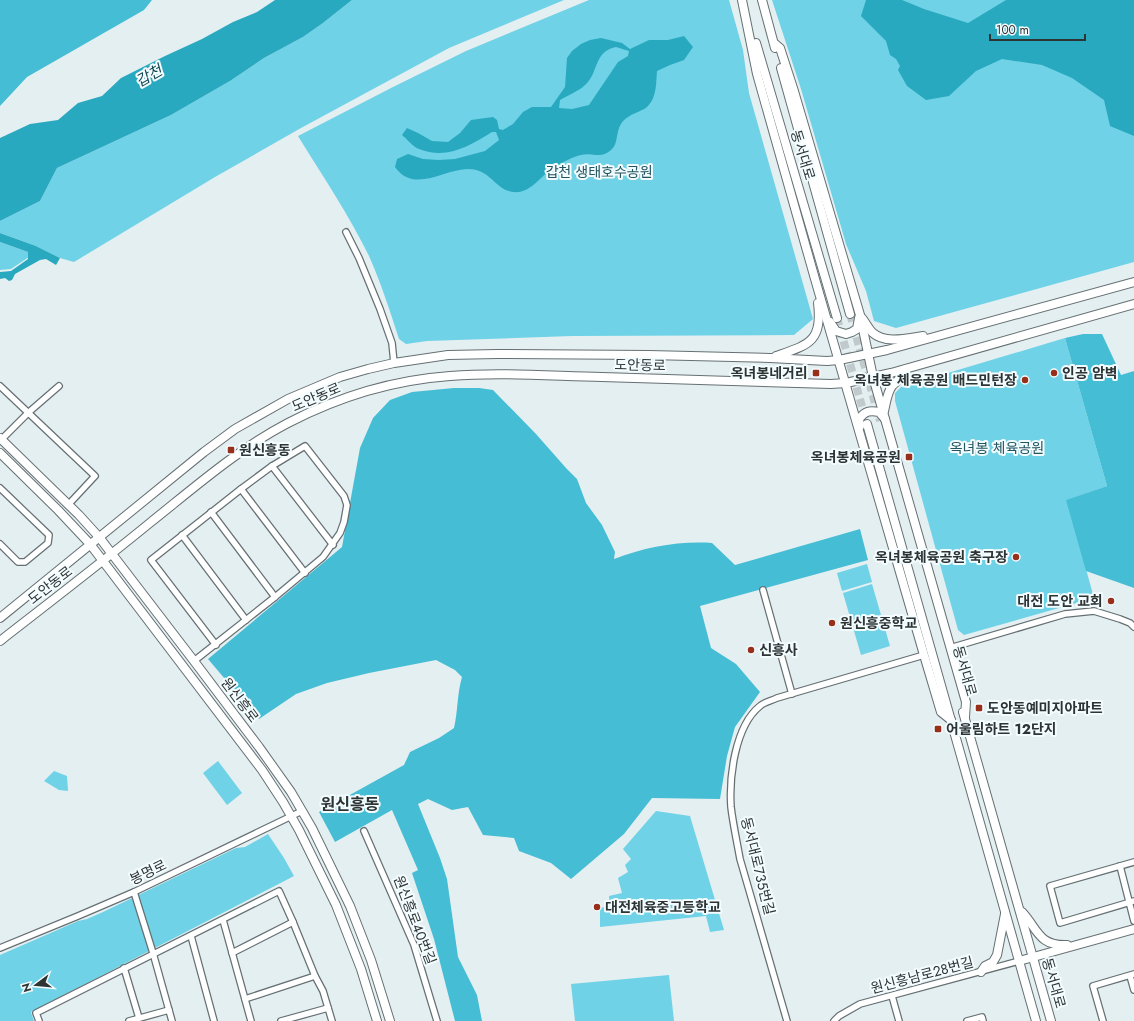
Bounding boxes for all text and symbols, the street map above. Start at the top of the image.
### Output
scale bar [990,16,1085,42]
text: 100 m [996,21,1029,39]
water label: 갑천 [132,58,168,92]
street label: 동서대로 [786,127,820,183]
park label: 갑천 생태호수공원 [545,162,653,182]
street label: 도안동로 [614,355,666,375]
place label: 옥녀봉네거리 [731,363,808,383]
place label: 인공 암벽 [1062,363,1118,383]
marker: 옥녀봉네거리 [811,368,821,378]
marker: 인공 암벽 [1049,368,1059,378]
place label: 옥녀봉 체육공원 배드민턴장 [854,370,1017,390]
marker: 옥녀봉 체육공원 배드민턴장 [1020,375,1030,385]
street label: 도안동로 [288,378,344,416]
park label: 옥녀봉 체육공원 [950,438,1044,458]
place label: 원신흥동 [239,440,291,460]
marker: 원신흥동 [226,445,236,455]
place label: 옥녀봉체육공원 [811,447,901,467]
marker: 옥녀봉체육공원 [904,452,914,462]
place label: 옥녀봉체육공원 축구장 [875,547,1008,567]
marker: 옥녀봉체육공원 축구장 [1011,552,1021,562]
street label: 도안동로 [24,561,77,609]
place label: 대전 도안 교회 [1017,591,1103,611]
marker: 대전 도안 교회 [1106,596,1116,606]
place label: 원신흥중학교 [840,613,917,633]
marker: 원신흥중학교 [827,618,837,628]
place label: 신흥사 [759,640,798,660]
street label: 동서대로 [948,643,982,699]
marker: 신흥사 [746,645,756,655]
street label: 원신흥로 [217,673,264,727]
place label: 도안동예미지아파트 [987,698,1103,718]
marker: 도안동예미지아파트 [974,703,984,713]
place label: 어울림하트 12단지 [946,719,1057,739]
marker: 어울림하트 12단지 [933,724,943,734]
district label: 원신흥동 [321,793,379,816]
street label: 동서대로735번길 [736,815,780,917]
street label: 봉명로 [126,854,170,889]
street label: 원신흥로40번길 [389,873,441,967]
place label: 대전체육중고등학교 [605,897,721,917]
marker: 대전체육중고등학교 [592,902,602,912]
street label: 원신흥남로28번길 [868,952,976,998]
street label: 동서대로 [1037,955,1071,1011]
north arrow [16,965,56,1005]
text: N [17,981,35,994]

